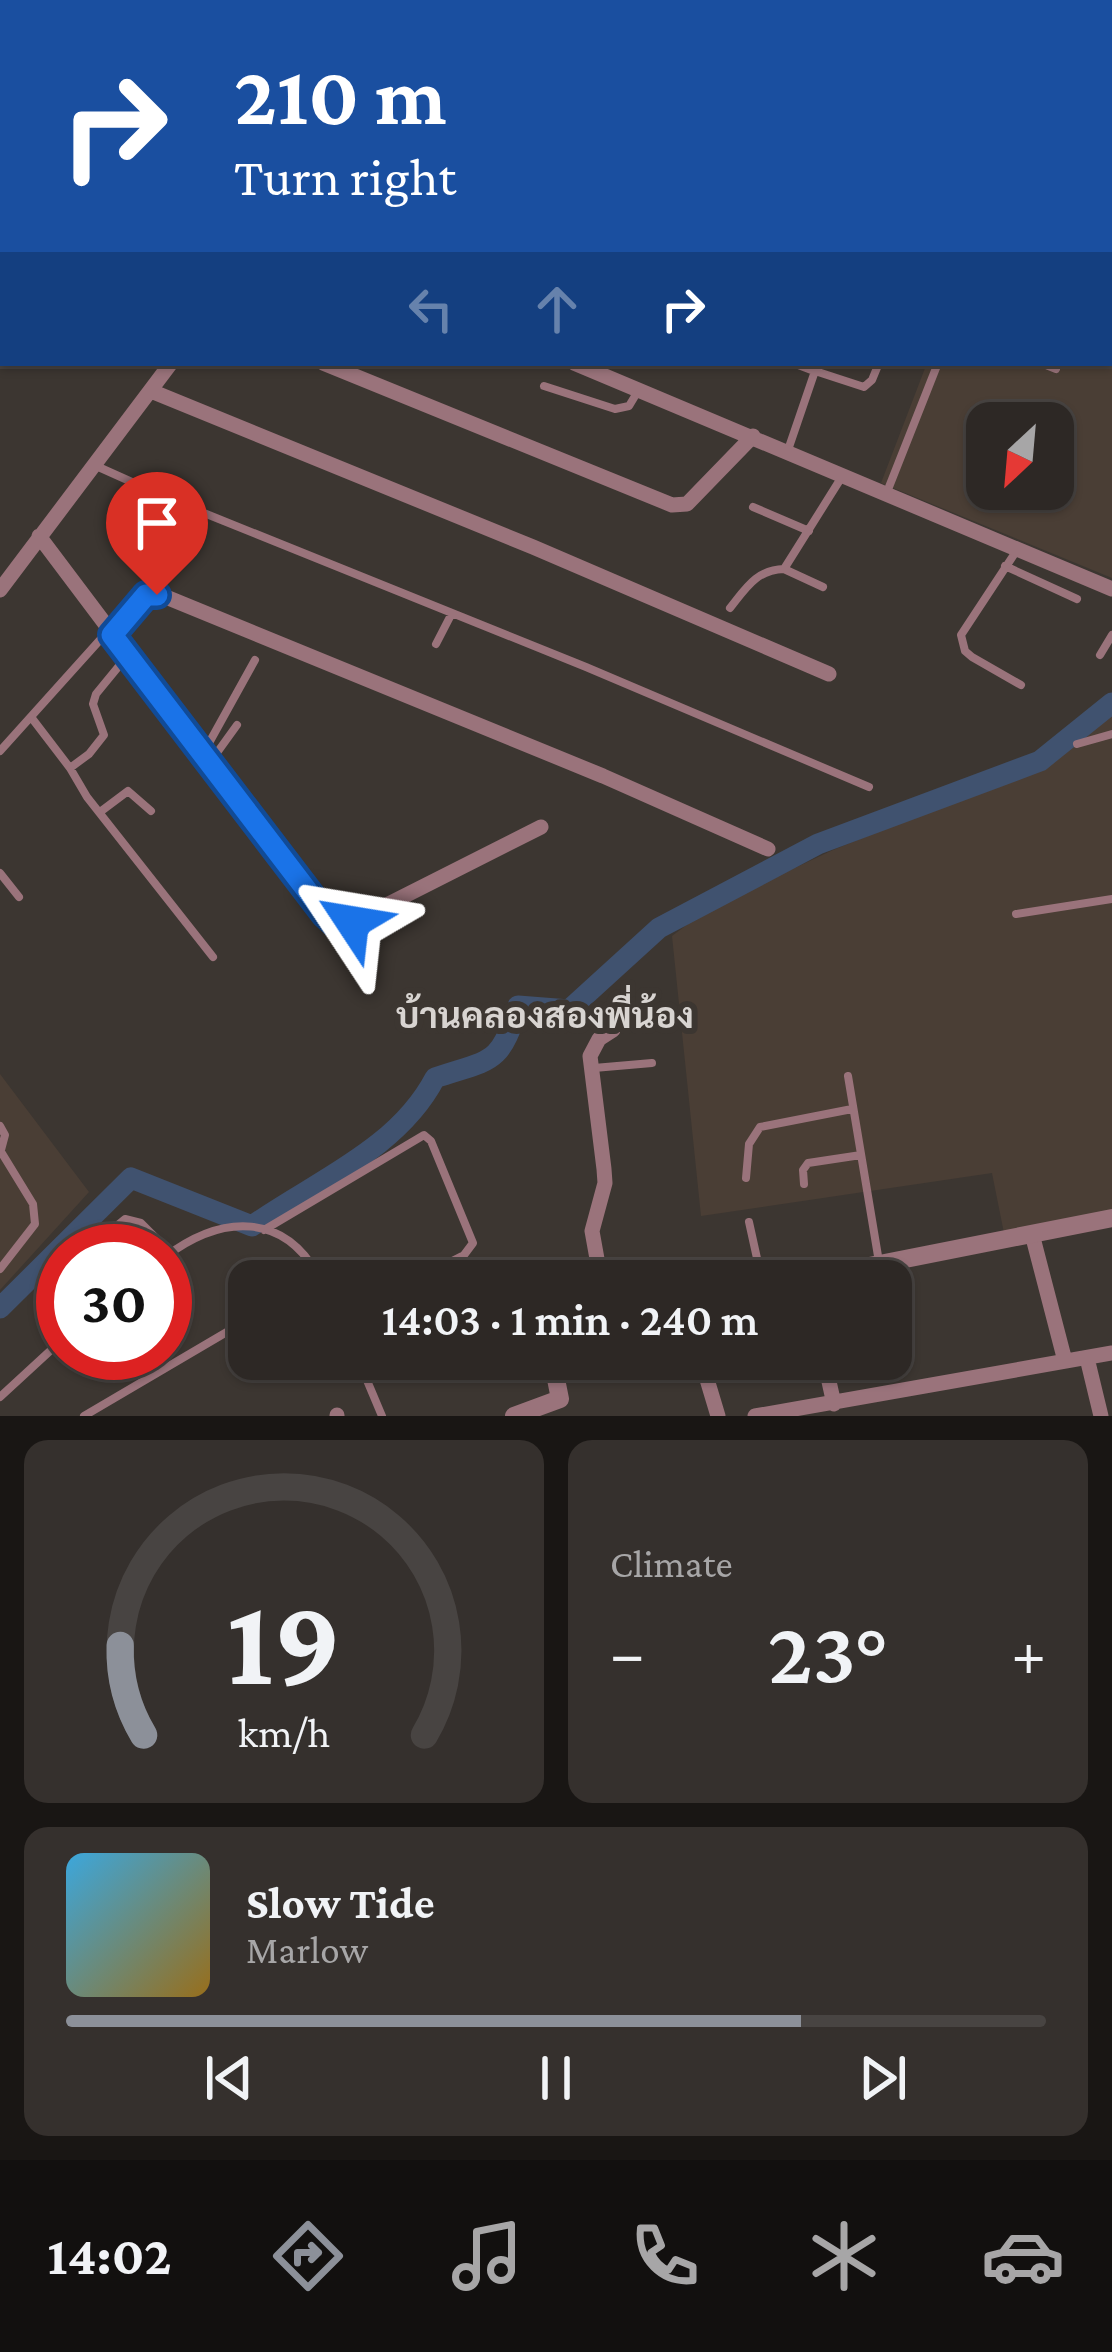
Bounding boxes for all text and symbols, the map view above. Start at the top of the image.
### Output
icon: right [36,48,192,204]
text: 210 m [234,49,447,142]
text: Turn right [234,147,456,207]
icon: left [398,276,464,342]
icon: ahead [524,276,590,342]
icon: right [650,276,716,342]
north arrow [966,402,1074,510]
map controls [966,402,1074,510]
pin [106,472,208,595]
icon: arrive [124,490,190,556]
position arrow [289,859,415,985]
district label: บ้านคลองสองพี่น้อง [396,985,694,1036]
speed limit sign: 30 [36,1224,192,1380]
text: 14:03 · 1 min · 240 m [382,1295,758,1345]
text: Climate [610,1542,733,1585]
text: 19 [227,1572,341,1711]
text: 23° [768,1602,888,1702]
text: − [610,1616,645,1689]
text: + [1011,1616,1046,1689]
text: km/h [238,1708,330,1755]
text: Slow Tide [246,1878,435,1928]
text: Marlow [246,1928,368,1971]
icon: previous [196,2045,262,2111]
icon: pause [523,2045,589,2111]
icon: next [850,2045,916,2111]
icon: directions [266,2214,350,2298]
icon: music [445,2214,529,2298]
icon: phone [623,2214,707,2298]
icon: climate [802,2214,886,2298]
icon: car [981,2214,1065,2298]
text: 14:02 [47,2226,171,2286]

